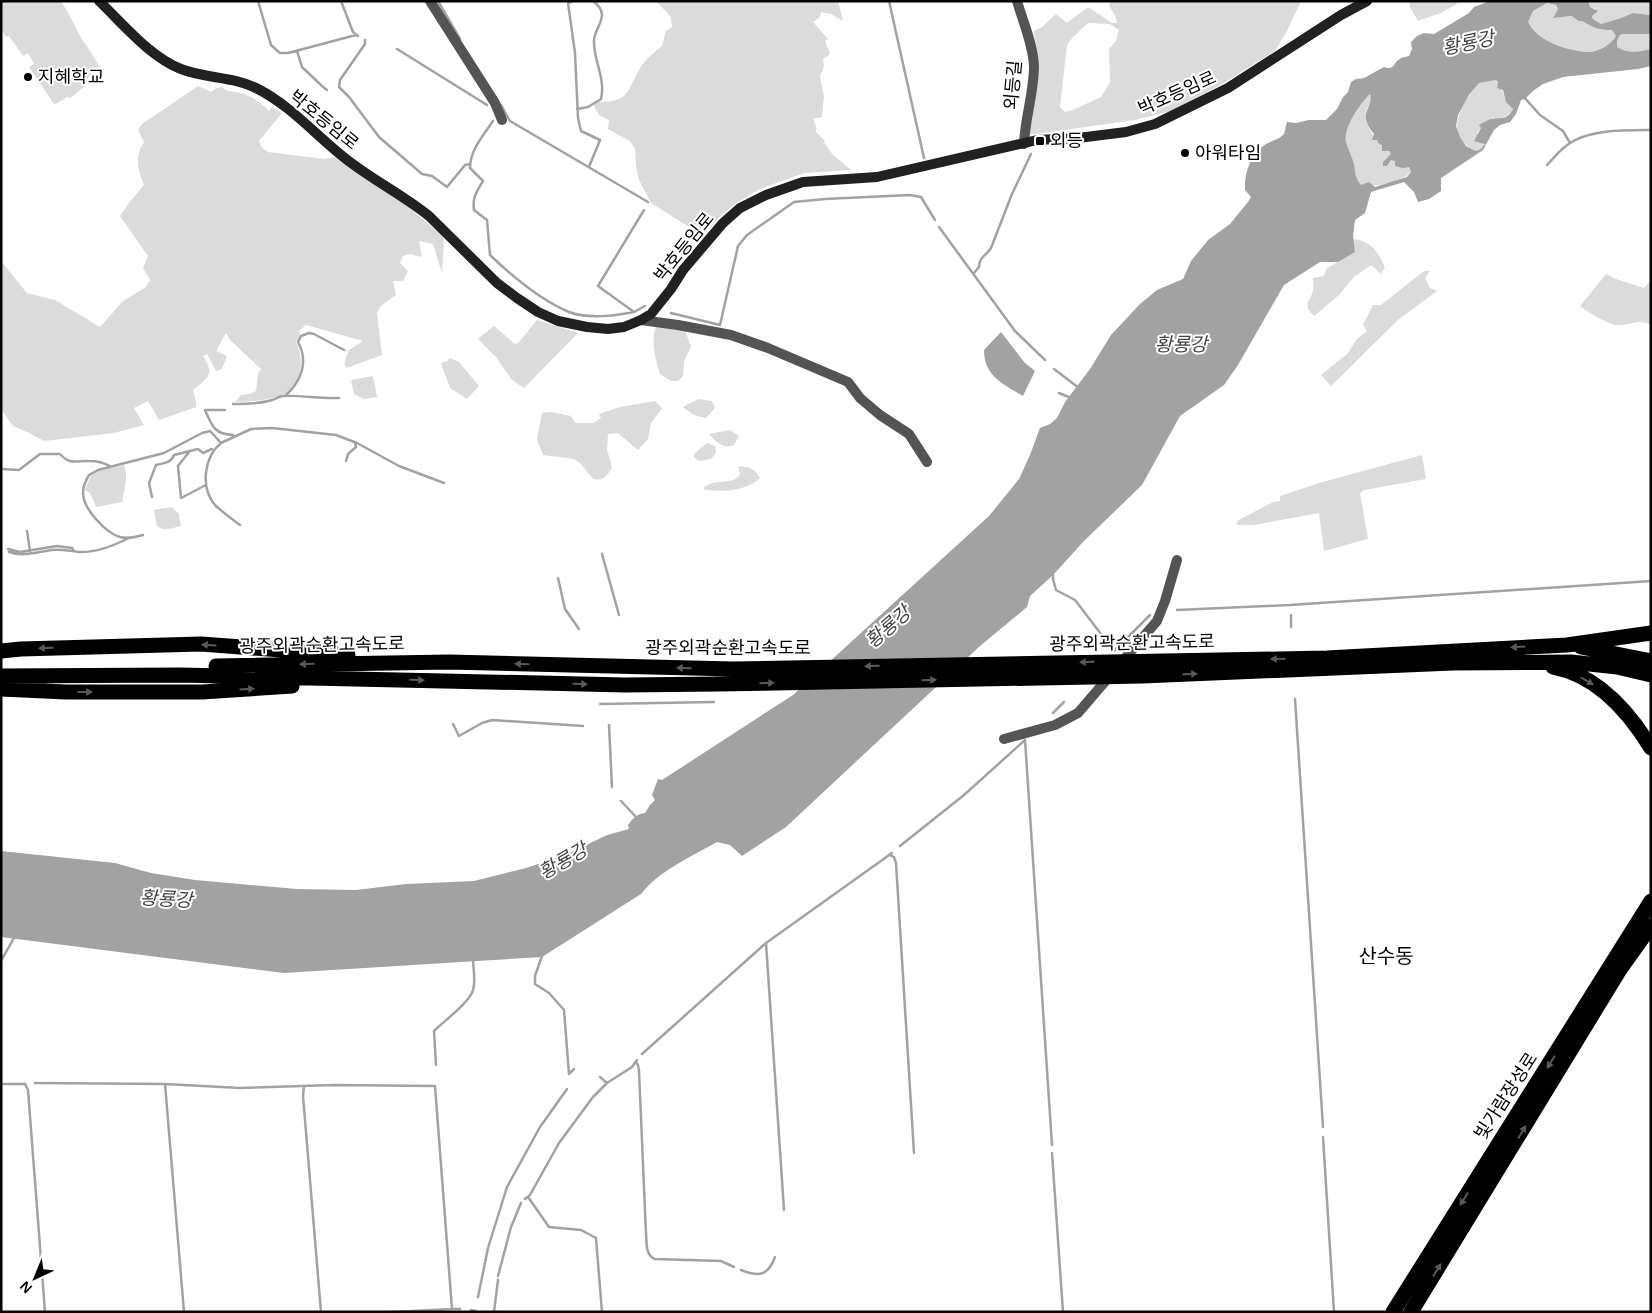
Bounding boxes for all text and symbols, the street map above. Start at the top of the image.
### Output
water label: 황룡강 [1440,27,1498,59]
street label: 외등길 [1001,59,1025,111]
place label: 지혜학교 [38,67,104,87]
street label: 박호등임로 [1135,67,1219,119]
marker: 지혜학교 [22,71,34,83]
street label: 박호등임로 [286,86,362,154]
place label: 외등 [1050,131,1083,151]
marker: 외등 [1034,135,1046,147]
place label: 아워타임 [1195,143,1261,163]
marker: 아워타임 [1179,147,1191,159]
street label: 박호등임로 [650,209,718,285]
water label: 황룡강 [1155,334,1210,355]
water label: 황룡강 [861,600,917,652]
street label: 광주외곽순환고속도로 [1049,632,1215,654]
street label: 광주외곽순환고속도로 [239,634,405,656]
street label: 광주외곽순환고속도로 [645,638,811,658]
one-way arrow [200,640,216,648]
one-way arrow [38,644,54,652]
one-way arrow [1510,644,1526,652]
one-way arrow [1270,655,1286,663]
one-way arrow [1078,658,1094,666]
one-way arrow [299,660,315,668]
one-way arrow [514,660,530,668]
one-way arrow [863,662,879,670]
one-way arrow [676,663,692,671]
one-way arrow [1183,670,1199,678]
one-way arrow [410,676,426,684]
one-way arrow [922,676,938,684]
one-way arrow [1580,677,1595,685]
one-way arrow [759,679,775,687]
one-way arrow [572,680,588,688]
one-way arrow [240,684,256,692]
one-way arrow [77,688,93,696]
water label: 황룡강 [535,838,593,883]
water label: 황룡강 [139,887,195,911]
district label: 산수동 [1358,945,1414,967]
street label: 빛가람장성로 [1471,1049,1541,1143]
one-way arrow [1546,1055,1556,1068]
one-way arrow [1517,1125,1526,1138]
one-way arrow [1459,1192,1468,1205]
north arrow [10,1253,60,1303]
one-way arrow [1433,1264,1442,1277]
text: N [17,1278,35,1297]

